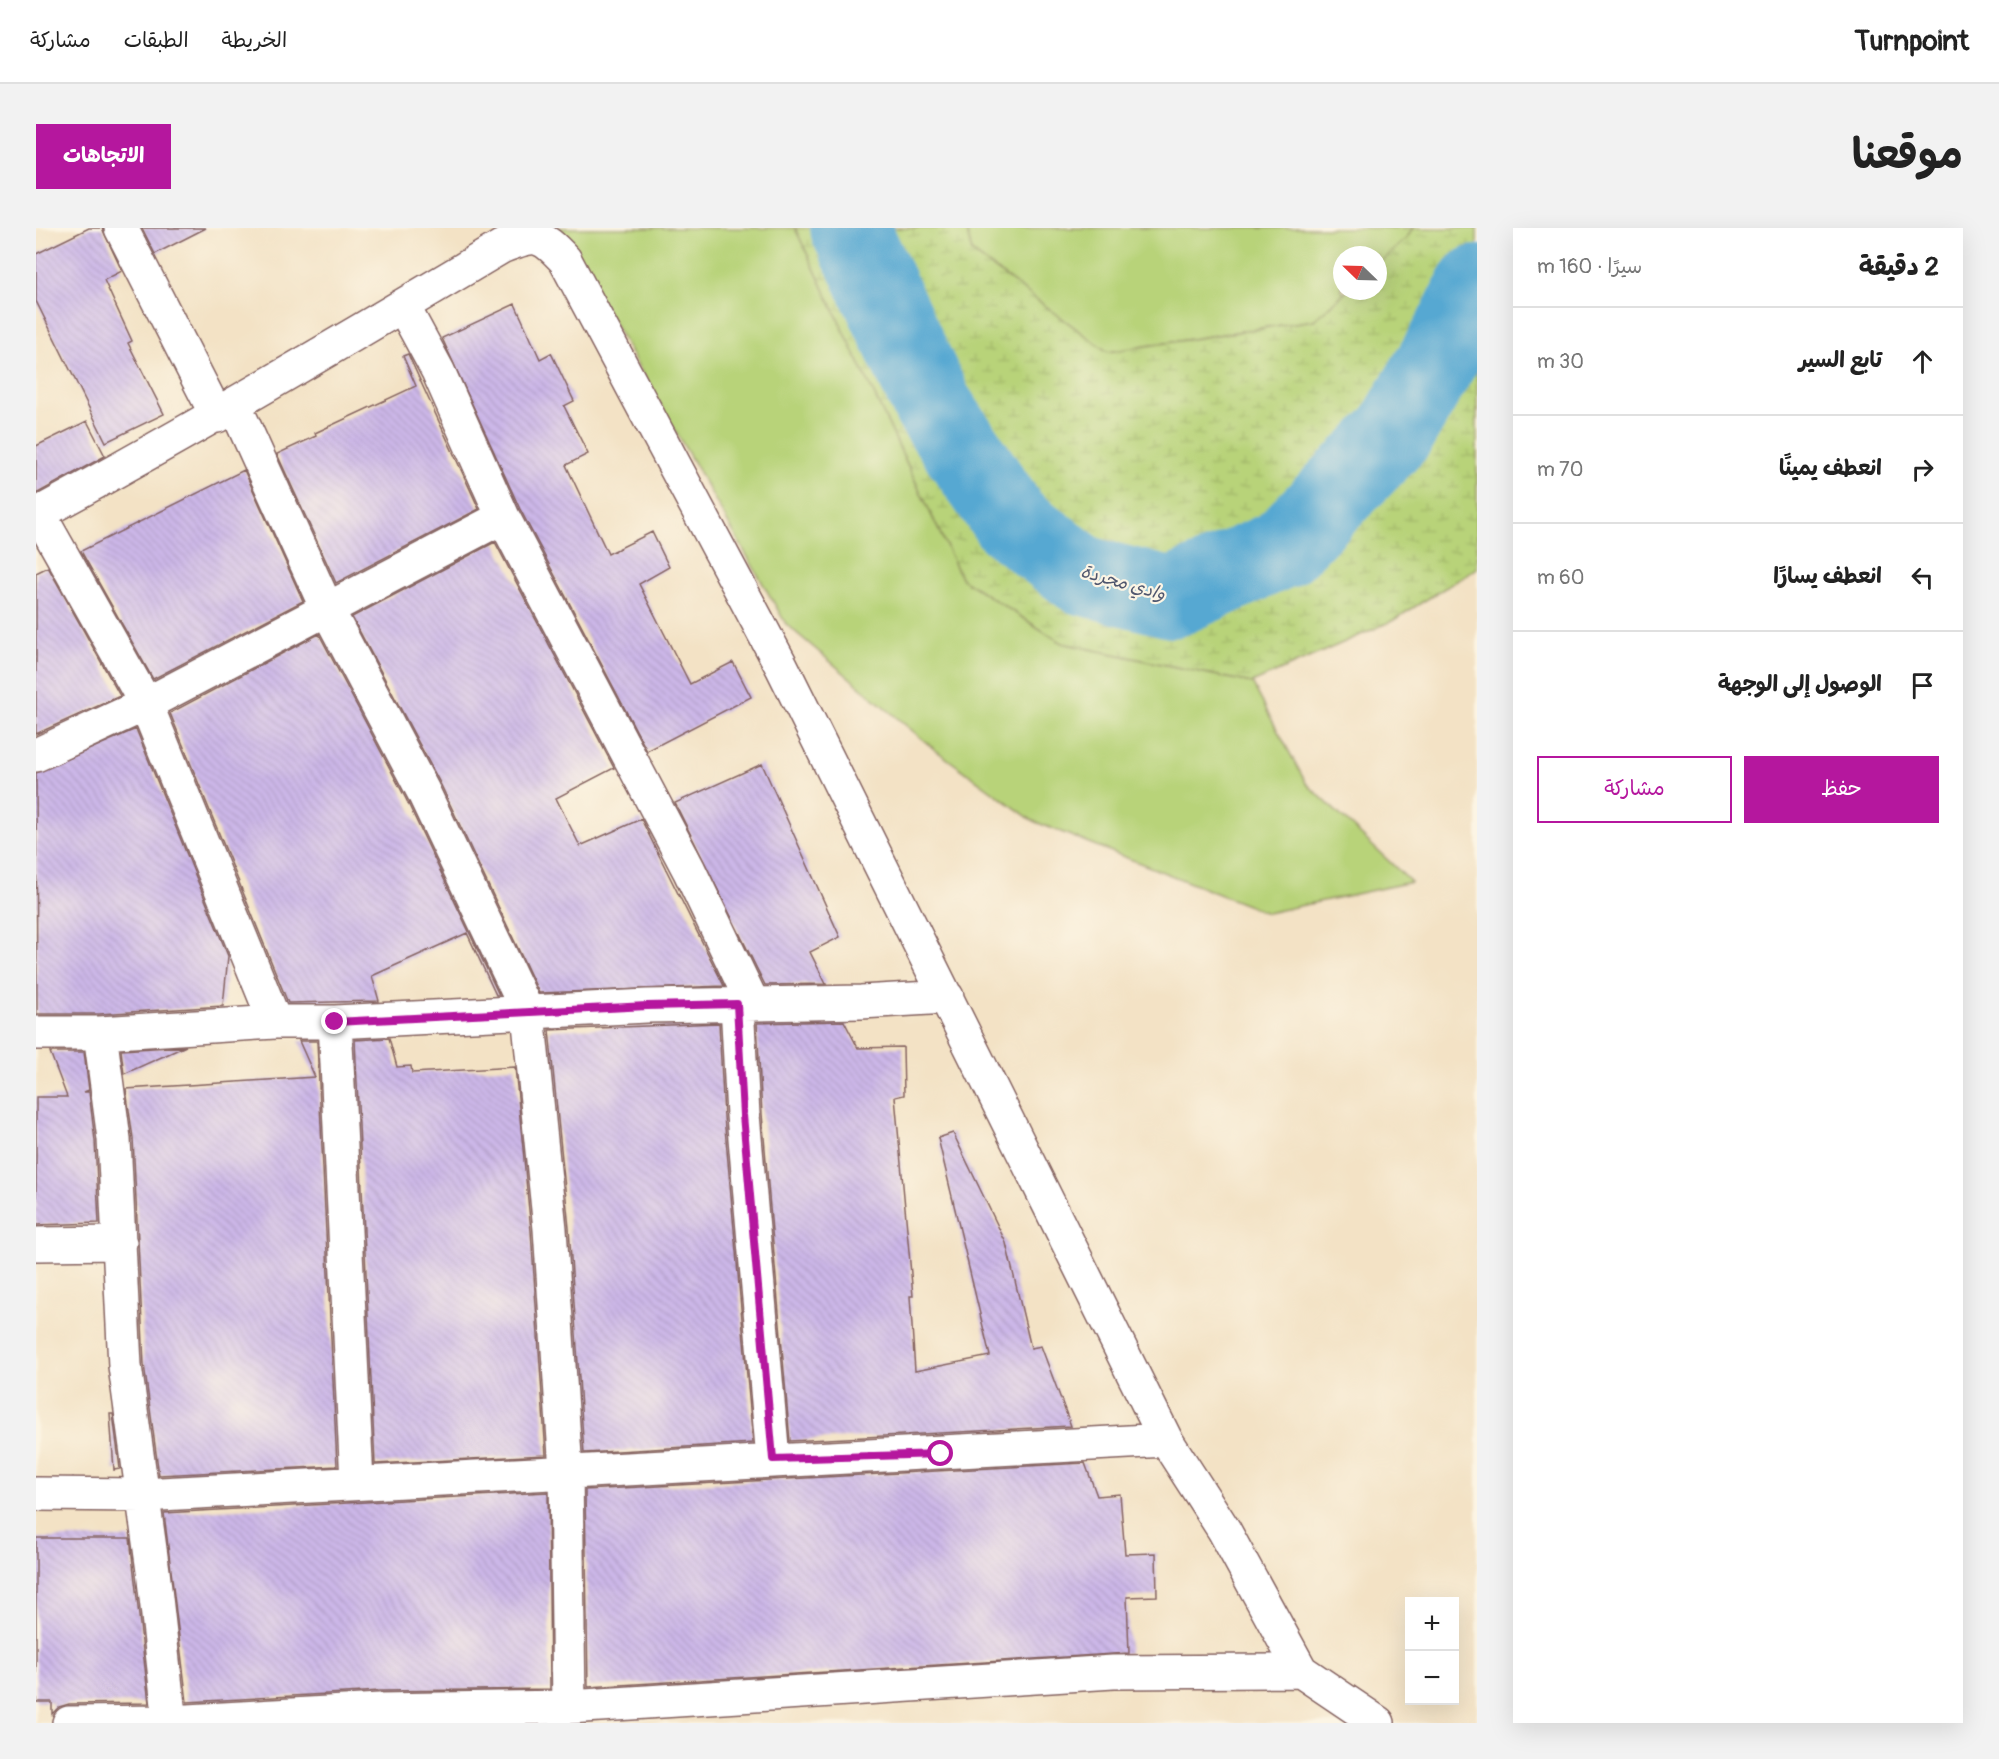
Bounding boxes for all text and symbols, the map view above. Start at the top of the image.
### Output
text: Turnpoint [1855,24,1969,59]
text: مشاركة [30,27,91,54]
text: الطبقات [124,27,189,54]
text: الخريطة [222,27,287,54]
button: الاتجاهات [36,124,171,189]
text: موقعنا [1852,129,1963,181]
north arrow [1333,246,1387,300]
text: 2 دقيقة [1859,251,1939,283]
text: سيرًا · 160 m [1537,254,1642,279]
icon: ahead [1906,345,1939,378]
text: تابع السير [1799,346,1882,374]
text: 30 m [1537,349,1584,374]
icon: right [1906,453,1939,486]
text: انعطف يمينًا [1779,454,1882,482]
text: 70 m [1537,457,1583,482]
water label: وادي مجردة [1078,560,1168,607]
icon: left [1906,561,1939,594]
text: انعطف يسارًا [1773,562,1882,590]
text: 60 m [1537,565,1584,590]
icon: arrive [1906,669,1939,702]
text: الوصول إلى الوجهة [1718,670,1882,698]
button: مشاركة [1537,756,1732,823]
button: حفظ [1744,756,1939,823]
route end [321,1008,347,1034]
route start [927,1440,953,1466]
map controls [1405,1597,1459,1705]
button: + [1405,1597,1459,1651]
button: − [1405,1651,1459,1705]

